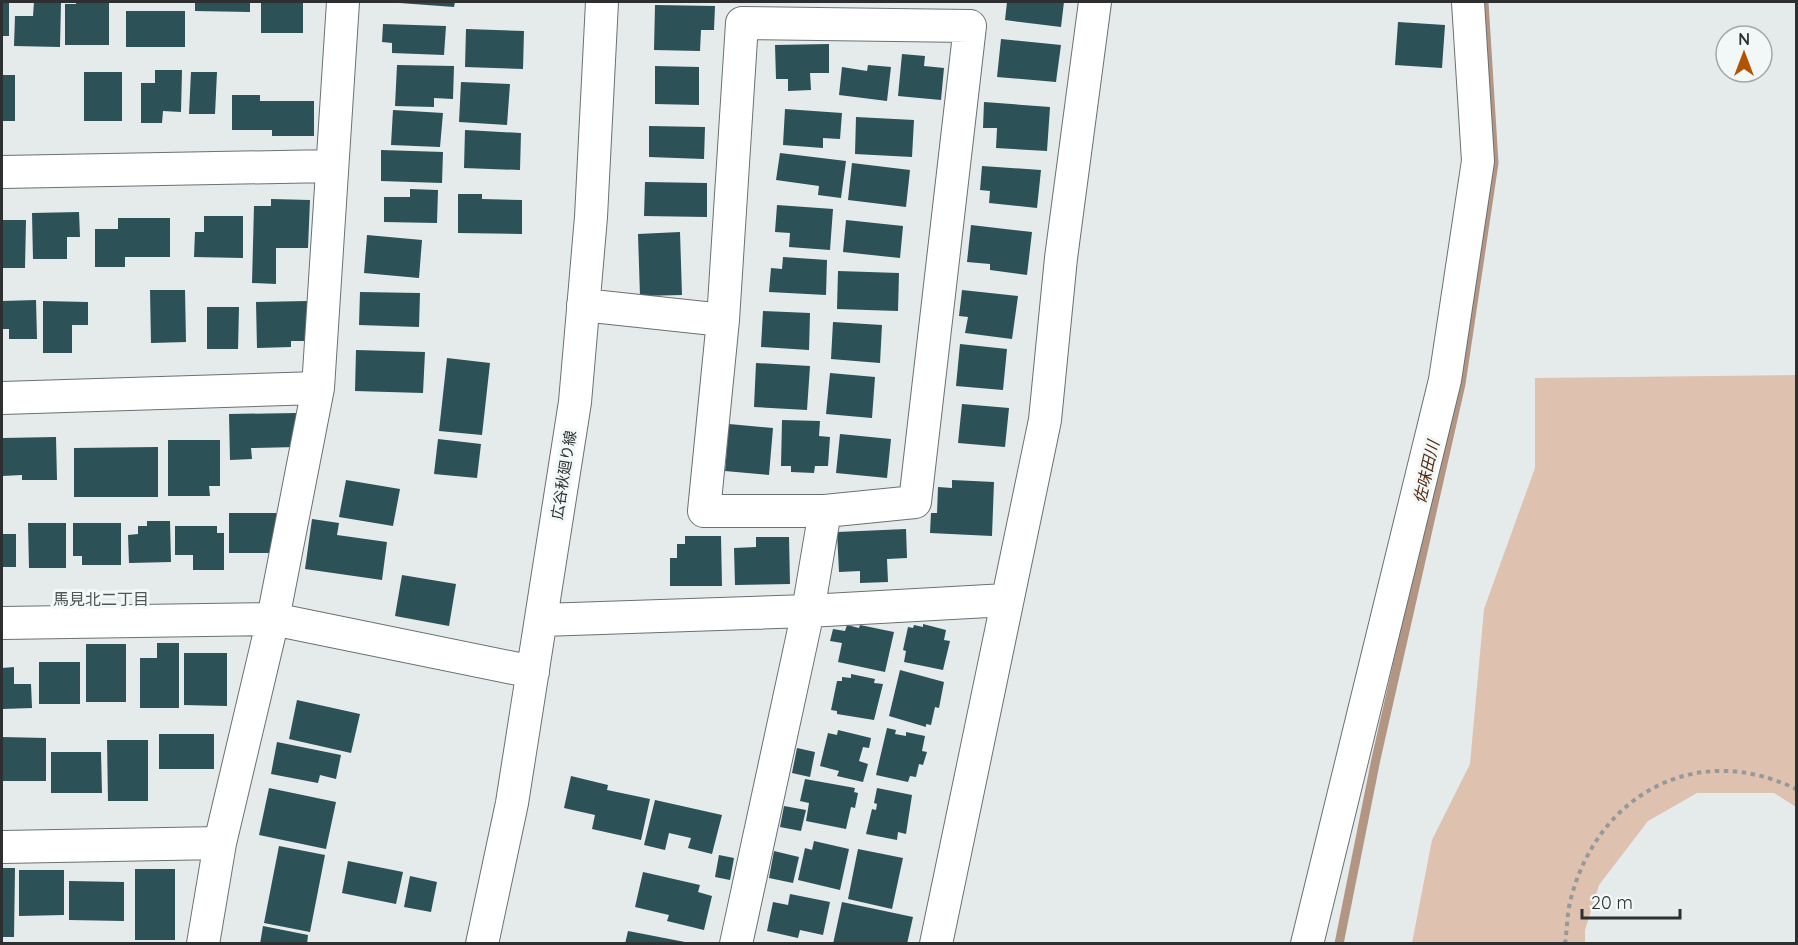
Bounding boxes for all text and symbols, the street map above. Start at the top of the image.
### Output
north arrow [1714,24,1774,84]
text: N [1738,29,1750,49]
street label: 広谷秋廻り線 [547,429,580,521]
water label: 佐味田川 [1409,437,1443,505]
district label: 馬見北二丁目 [53,589,149,609]
scale bar [1582,882,1680,920]
text: 20 m [1591,891,1633,914]

